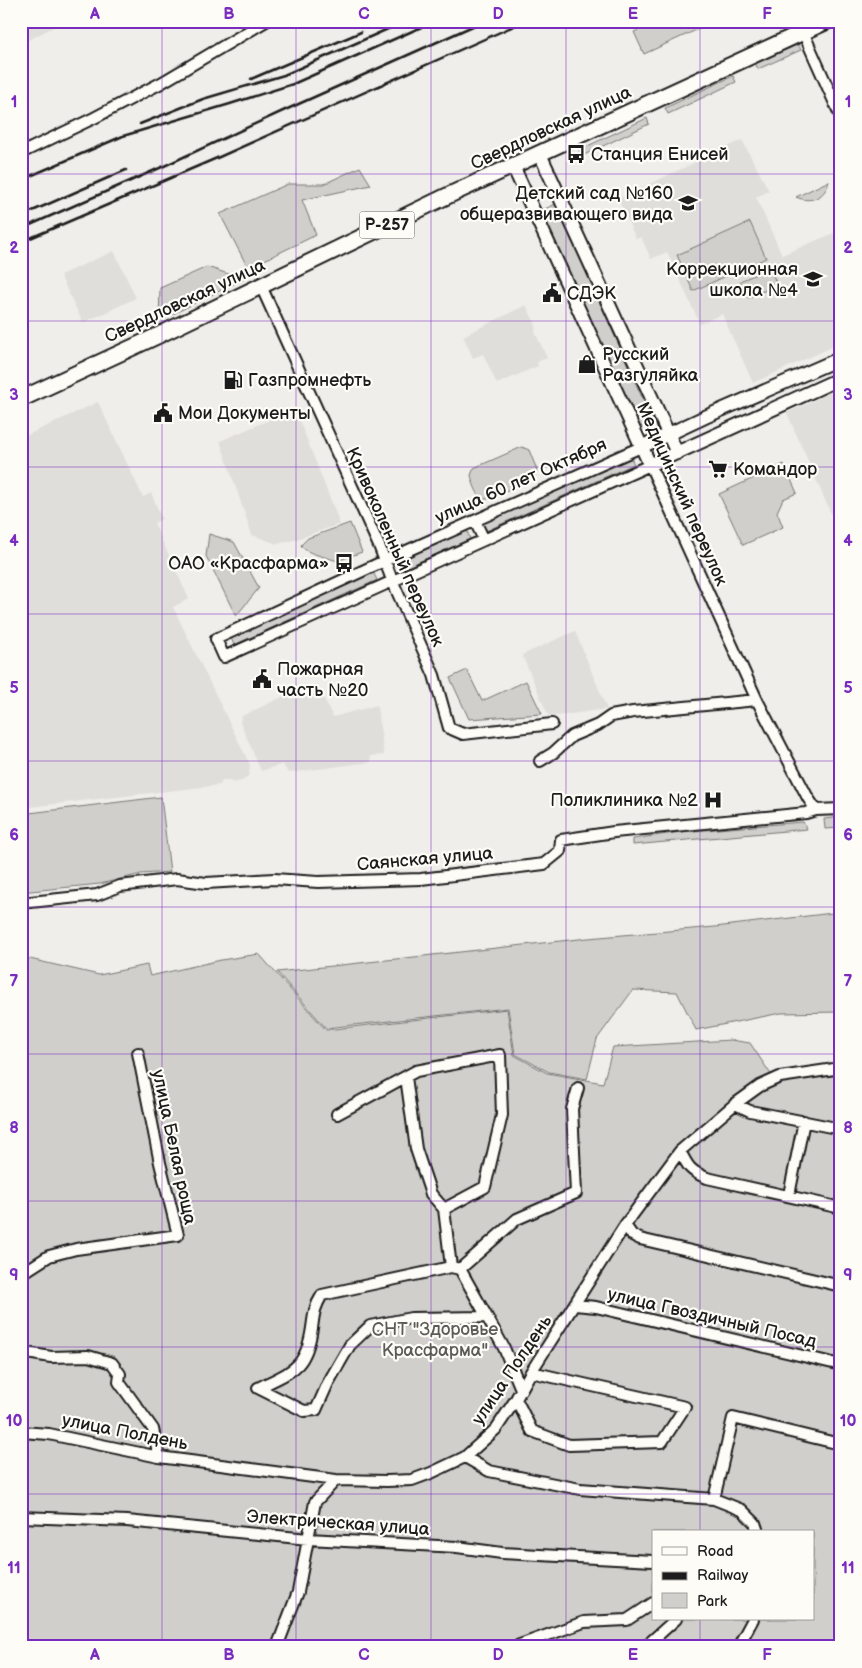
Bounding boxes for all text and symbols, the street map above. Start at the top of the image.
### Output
text: A [89,5,100,24]
text: B [223,5,235,24]
text: C [358,5,370,24]
text: D [492,5,504,24]
text: E [628,5,638,24]
text: F [762,5,772,24]
street label: Свердловская улица [467,81,635,174]
text: 1 [11,93,17,112]
text: 1 [845,93,851,112]
bus stop icon: Станция Енисей [565,143,587,165]
place label: Станция Енисей [591,144,729,165]
place label: Детский сад №160 общеразвивающего вида [460,183,673,225]
school or university icon: Детский сад №160 общеразвивающего вида [677,192,699,214]
road number: Р-257 [360,212,414,238]
text: 2 [9,239,19,258]
text: 2 [843,239,853,258]
street label: Свердловская улица [101,254,269,347]
place label: Коррекционная школа №4 [666,259,798,301]
school or university icon: Коррекционная школа №4 [802,268,824,290]
public building icon: СДЭК [541,282,563,304]
place label: СДЭК [567,283,616,304]
place label: Русский Разгуляйка [602,344,699,386]
shop icon: Русский Разгуляйка [576,353,598,375]
fuel station icon: Газпромнефть [222,369,244,391]
place label: Газпромнефть [248,370,371,391]
text: 3 [9,386,19,405]
text: 3 [843,386,853,405]
street label: Медицинский переулок [632,399,732,589]
public building icon: Мои Документы [152,402,174,424]
place label: Мои Документы [178,403,311,424]
street label: улица 60 лет Октября [432,434,610,528]
street label: Кривоколенный переулок [341,444,449,650]
supermarket icon: Командор [707,458,729,480]
place label: Командор [733,459,817,480]
text: 4 [9,532,19,551]
text: 4 [843,532,853,551]
bus stop icon: ОАО «Красфарма» [333,552,355,574]
place label: ОАО «Красфарма» [168,553,329,574]
place label: Пожарная часть №20 [277,659,368,701]
public building icon: Пожарная часть №20 [251,668,273,690]
text: 5 [9,679,19,698]
text: 5 [843,679,853,698]
hospital icon: Поликлиника №2 [702,789,724,811]
place label: Поликлиника №2 [550,790,698,811]
text: 6 [9,826,19,845]
text: 6 [843,826,853,845]
street label: Саянская улица [356,843,494,875]
text: 7 [10,972,19,991]
text: 7 [844,972,853,991]
street label: улица Белая роща [147,1068,201,1227]
text: 8 [9,1119,19,1138]
text: 8 [843,1119,853,1138]
text: 9 [9,1266,19,1285]
text: 9 [843,1266,853,1285]
street label: улица Гвоздичный Посад [606,1284,819,1352]
street label: улица Полдень [468,1311,556,1429]
park label: СНТ "Здоровье Красфарма" [372,1319,498,1361]
street label: улица Полдень [60,1410,190,1455]
text: 10 [6,1412,22,1431]
text: 10 [840,1412,856,1431]
street label: Электрическая улица [246,1506,431,1540]
legend [652,1530,814,1620]
text: Road [697,1542,733,1561]
text: 11 [7,1559,21,1578]
text: 11 [841,1559,855,1578]
text: Railway [697,1566,748,1585]
text: Park [697,1592,728,1611]
text: A [89,1646,100,1665]
text: B [223,1646,235,1665]
text: C [358,1646,370,1665]
text: D [492,1646,504,1665]
text: E [628,1646,638,1665]
text: F [762,1646,772,1665]

